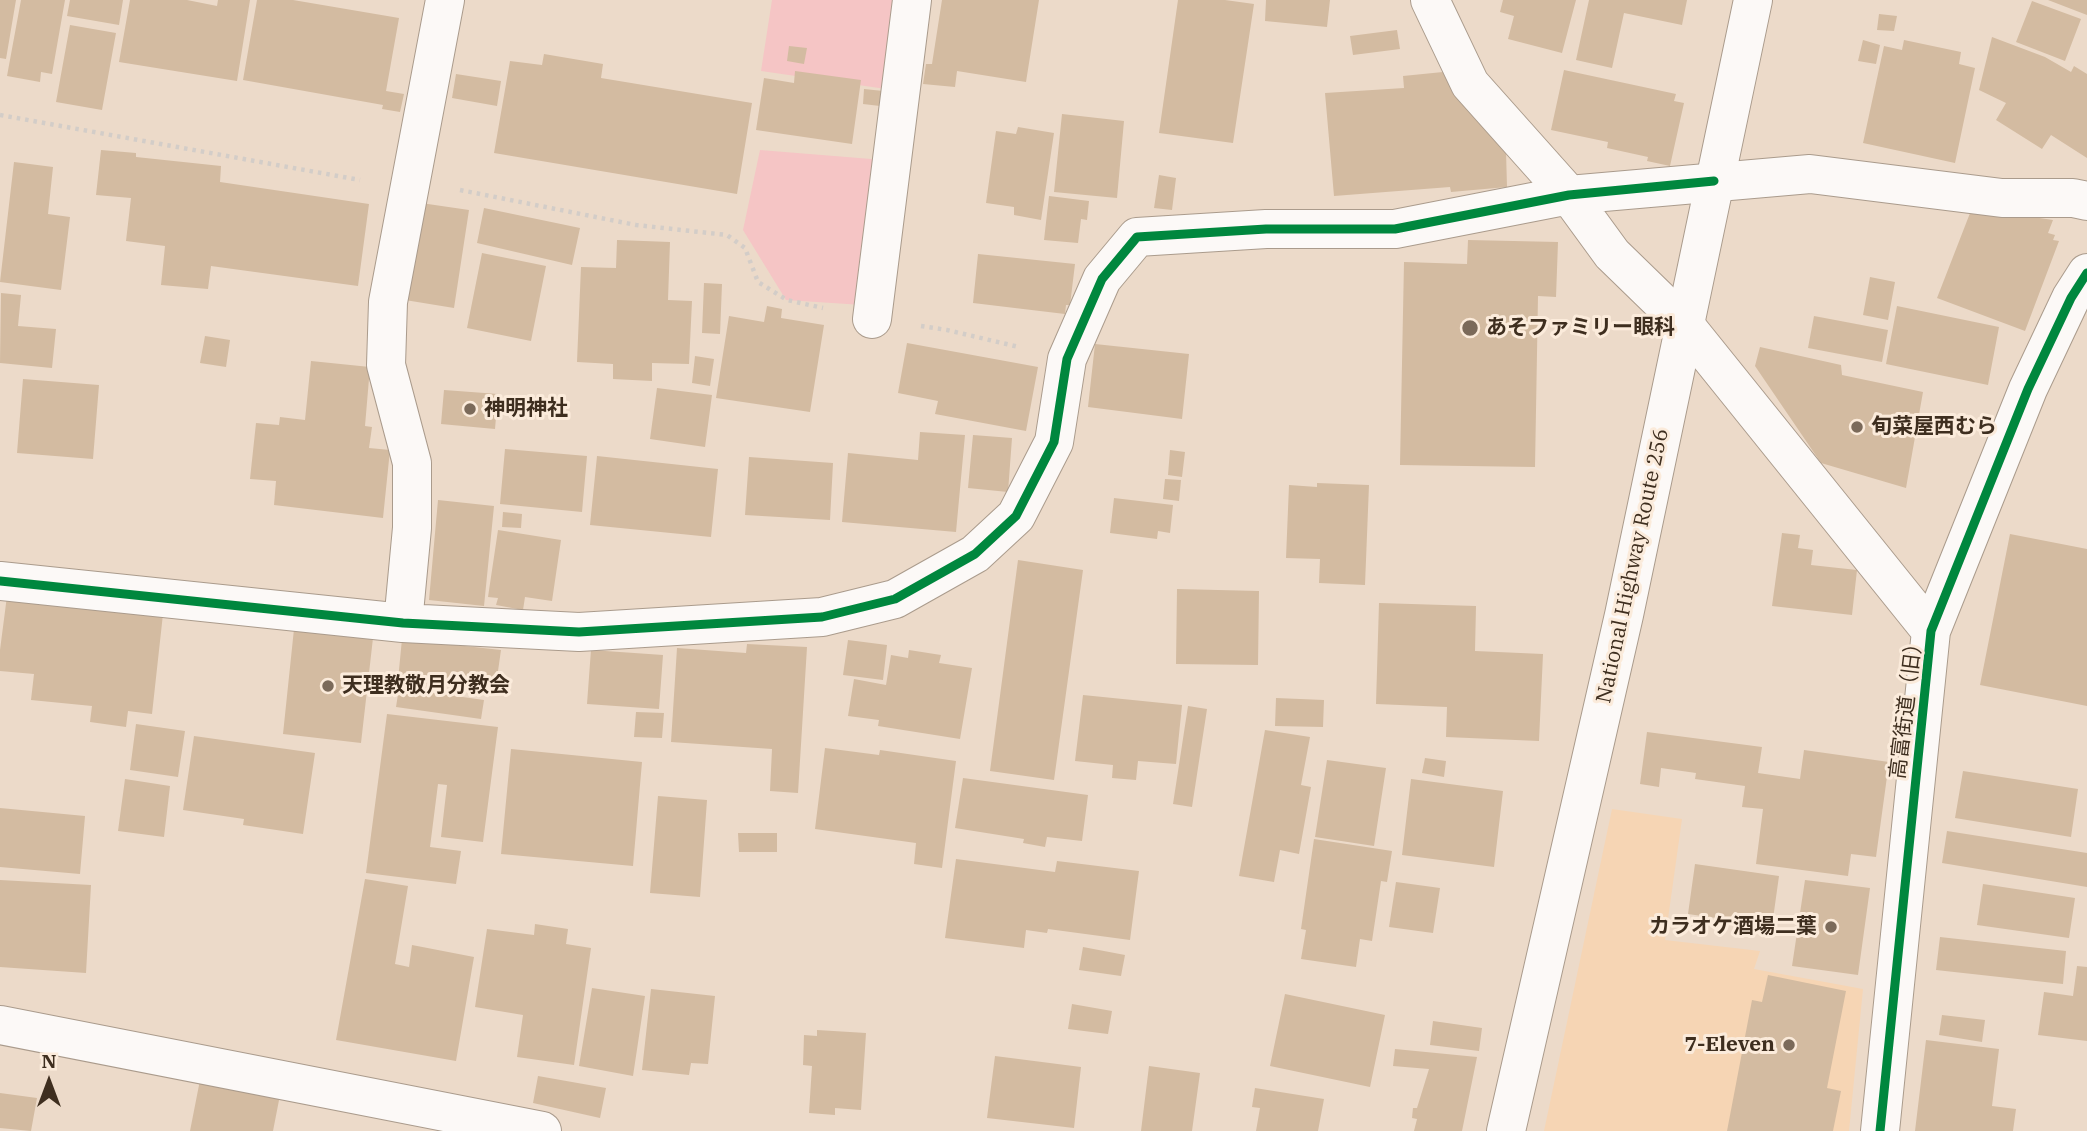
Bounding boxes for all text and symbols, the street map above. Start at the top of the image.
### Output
place label: あそファミリー眼科 [1486,315,1675,341]
marker: あそファミリー眼科 [1460,318,1480,338]
place label: 神明神社 [484,396,568,422]
marker: 神明神社 [462,401,478,417]
place label: 旬菜屋西むら [1871,414,1997,440]
marker: 旬菜屋西むら [1849,419,1865,435]
street label: National Highway Route 256 [1592,426,1674,706]
street label: 高富街道（旧） [1886,632,1928,780]
place label: 天理教敬月分教会 [342,673,510,699]
marker: 天理教敬月分教会 [320,678,336,694]
place label: カラオケ酒場二葉 [1649,914,1817,940]
marker: カラオケ酒場二葉 [1823,919,1839,935]
place label: 7-Eleven [1684,1032,1775,1058]
marker: 7-Eleven [1781,1037,1797,1053]
north arrow [14,1047,84,1117]
text: N [41,1049,57,1073]

